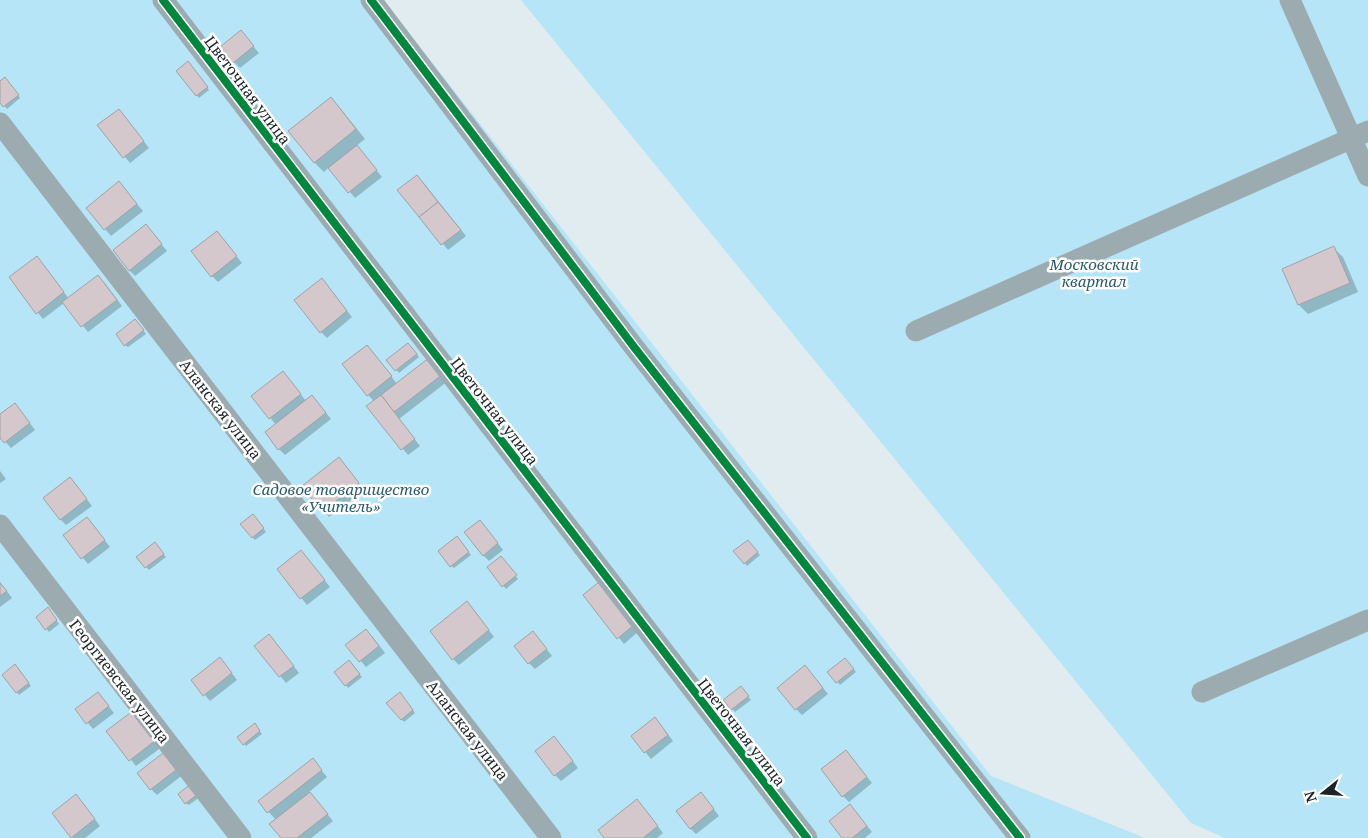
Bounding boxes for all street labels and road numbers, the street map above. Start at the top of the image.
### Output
street label: Цветочная улица [200,31,296,149]
street label: Цветочная улица [447,353,543,469]
street label: Аланская улица [176,355,266,463]
street label: Георгиевская улица [65,615,175,747]
street label: Цветочная улица [694,674,790,790]
street label: Аланская улица [423,676,513,784]

